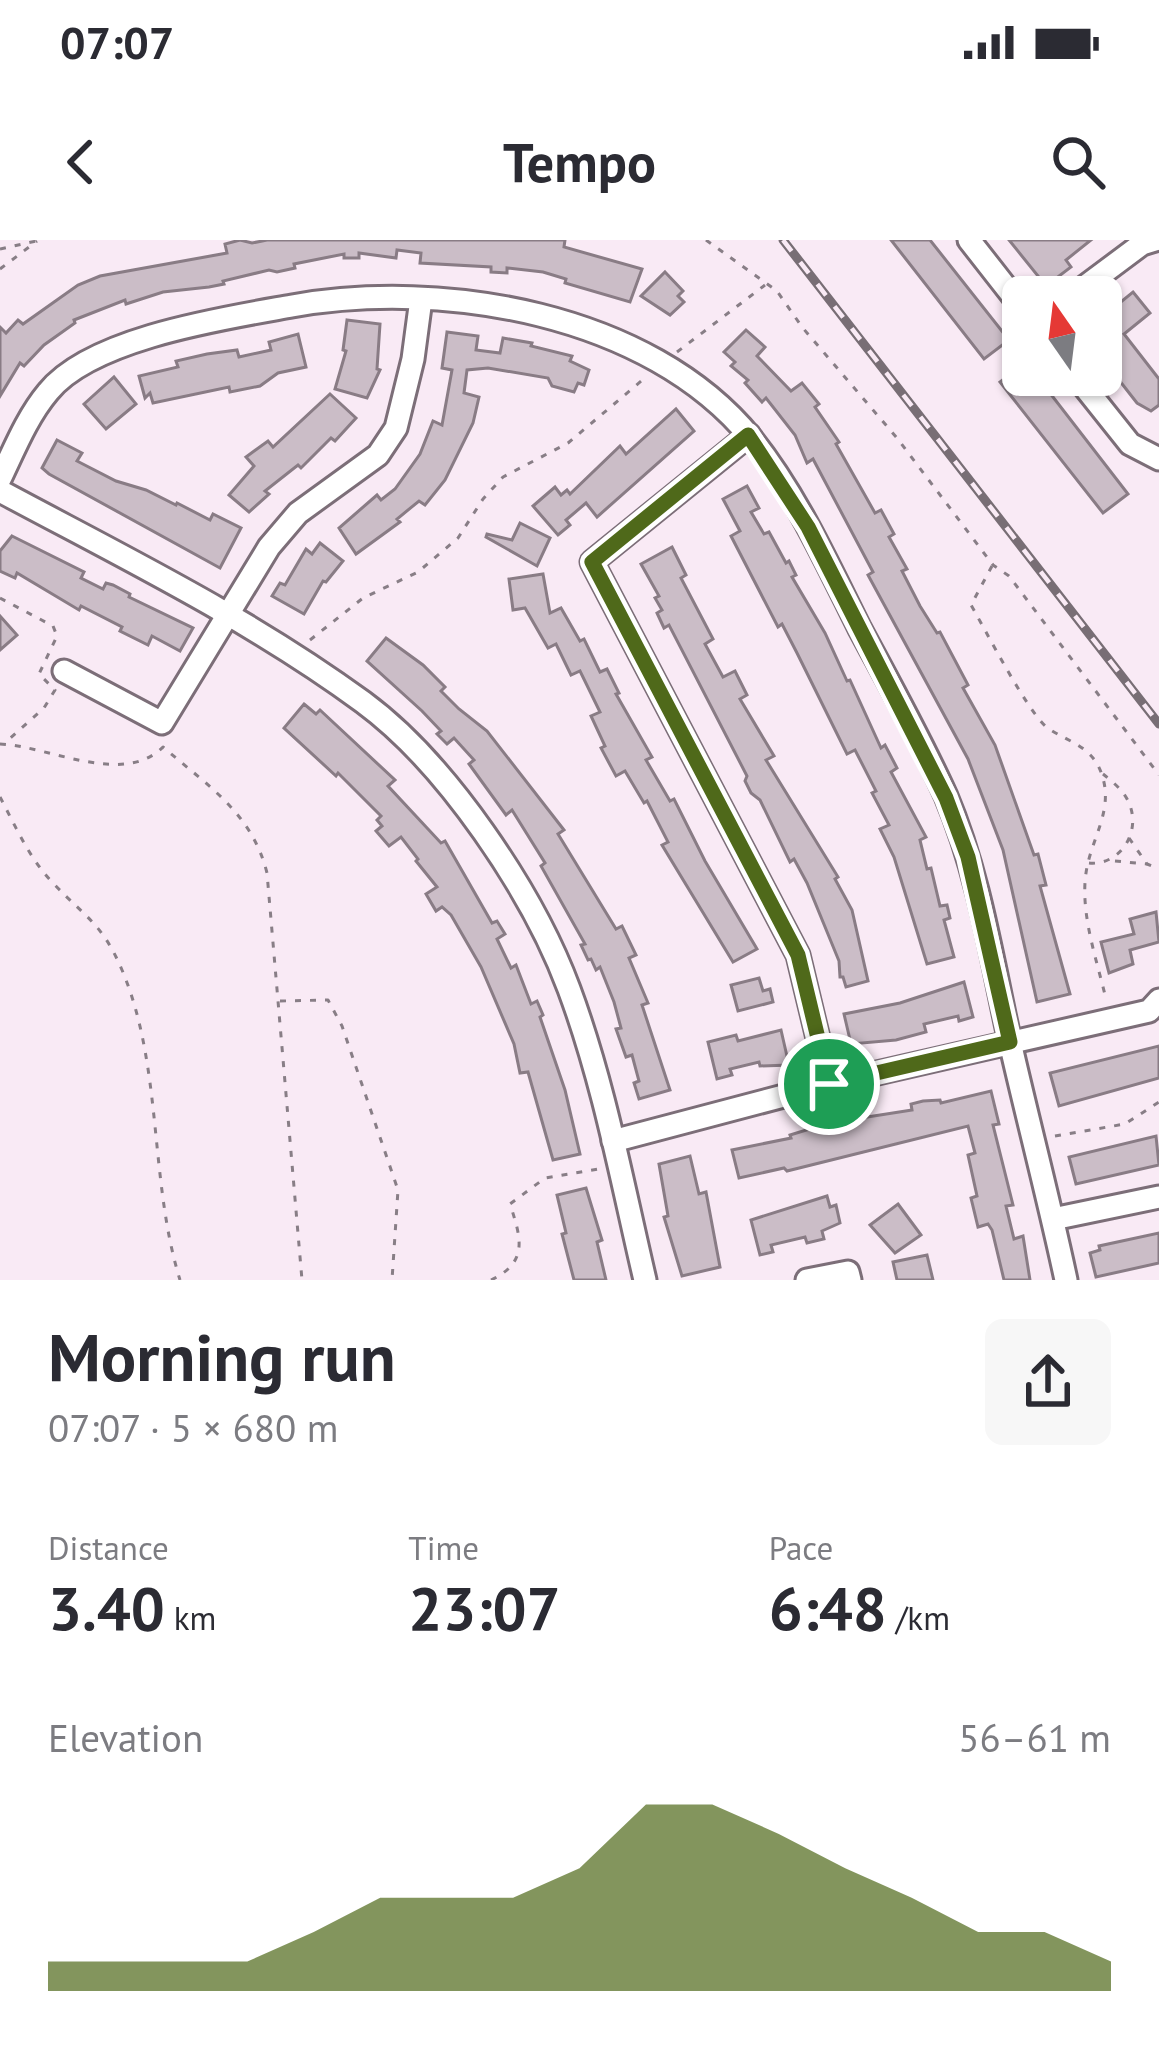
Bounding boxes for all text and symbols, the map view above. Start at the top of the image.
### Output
text: 07:07 [60,13,174,71]
text: Tempo [503,127,656,197]
icon: back [48,129,114,195]
icon: search [1045,129,1111,195]
north arrow [1002,276,1122,396]
map controls [1002,276,1122,396]
pin [778,1033,880,1135]
icon: arrive [796,1051,862,1117]
text: Morning run [48,1314,396,1399]
button: share [985,1319,1111,1445]
text: 07:07 · 5 × 680 m [48,1402,338,1453]
text: Distance [48,1526,169,1569]
text: Time [408,1526,479,1569]
text: Pace [769,1526,833,1569]
text: 3.40 [48,1569,165,1647]
text: 23:07 [408,1569,561,1647]
text: 6:48 [769,1569,887,1647]
text: km [165,1596,216,1639]
text: /km [887,1596,950,1639]
text: Elevation [48,1712,203,1763]
text: 56–61 m [958,1712,1111,1763]

